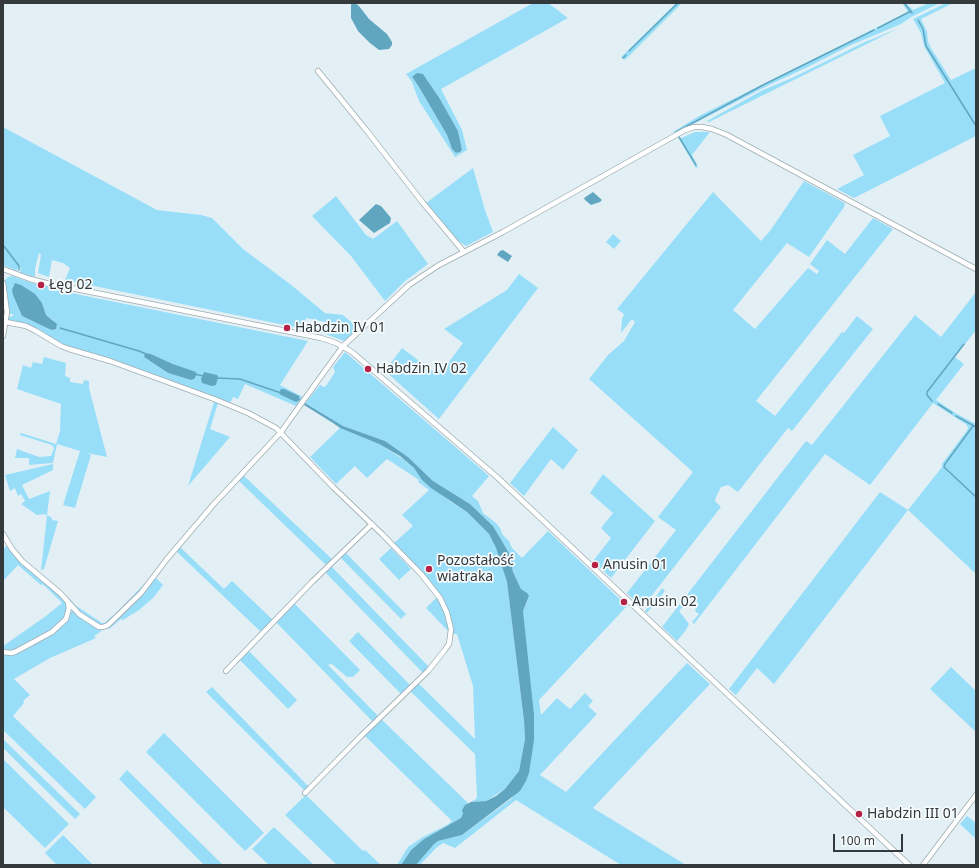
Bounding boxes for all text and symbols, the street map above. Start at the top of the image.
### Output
place label: Łęg 02 [49,277,92,293]
marker: Łęg 02 [36,280,46,290]
place label: Habdzin IV 01 [295,320,386,336]
marker: Habdzin IV 01 [282,323,292,333]
place label: Habdzin IV 02 [376,361,467,377]
marker: Habdzin IV 02 [363,364,373,374]
place label: Pozostałość wiatraka [437,553,514,586]
place label: Anusin 01 [603,557,668,573]
marker: Anusin 01 [590,560,600,570]
marker: Pozostałość wiatraka [424,564,434,574]
place label: Anusin 02 [632,594,697,610]
marker: Anusin 02 [619,597,629,607]
place label: Habdzin III 01 [867,806,959,822]
marker: Habdzin III 01 [854,809,864,819]
scale bar [835,826,905,852]
text: 100 m [840,832,875,849]

